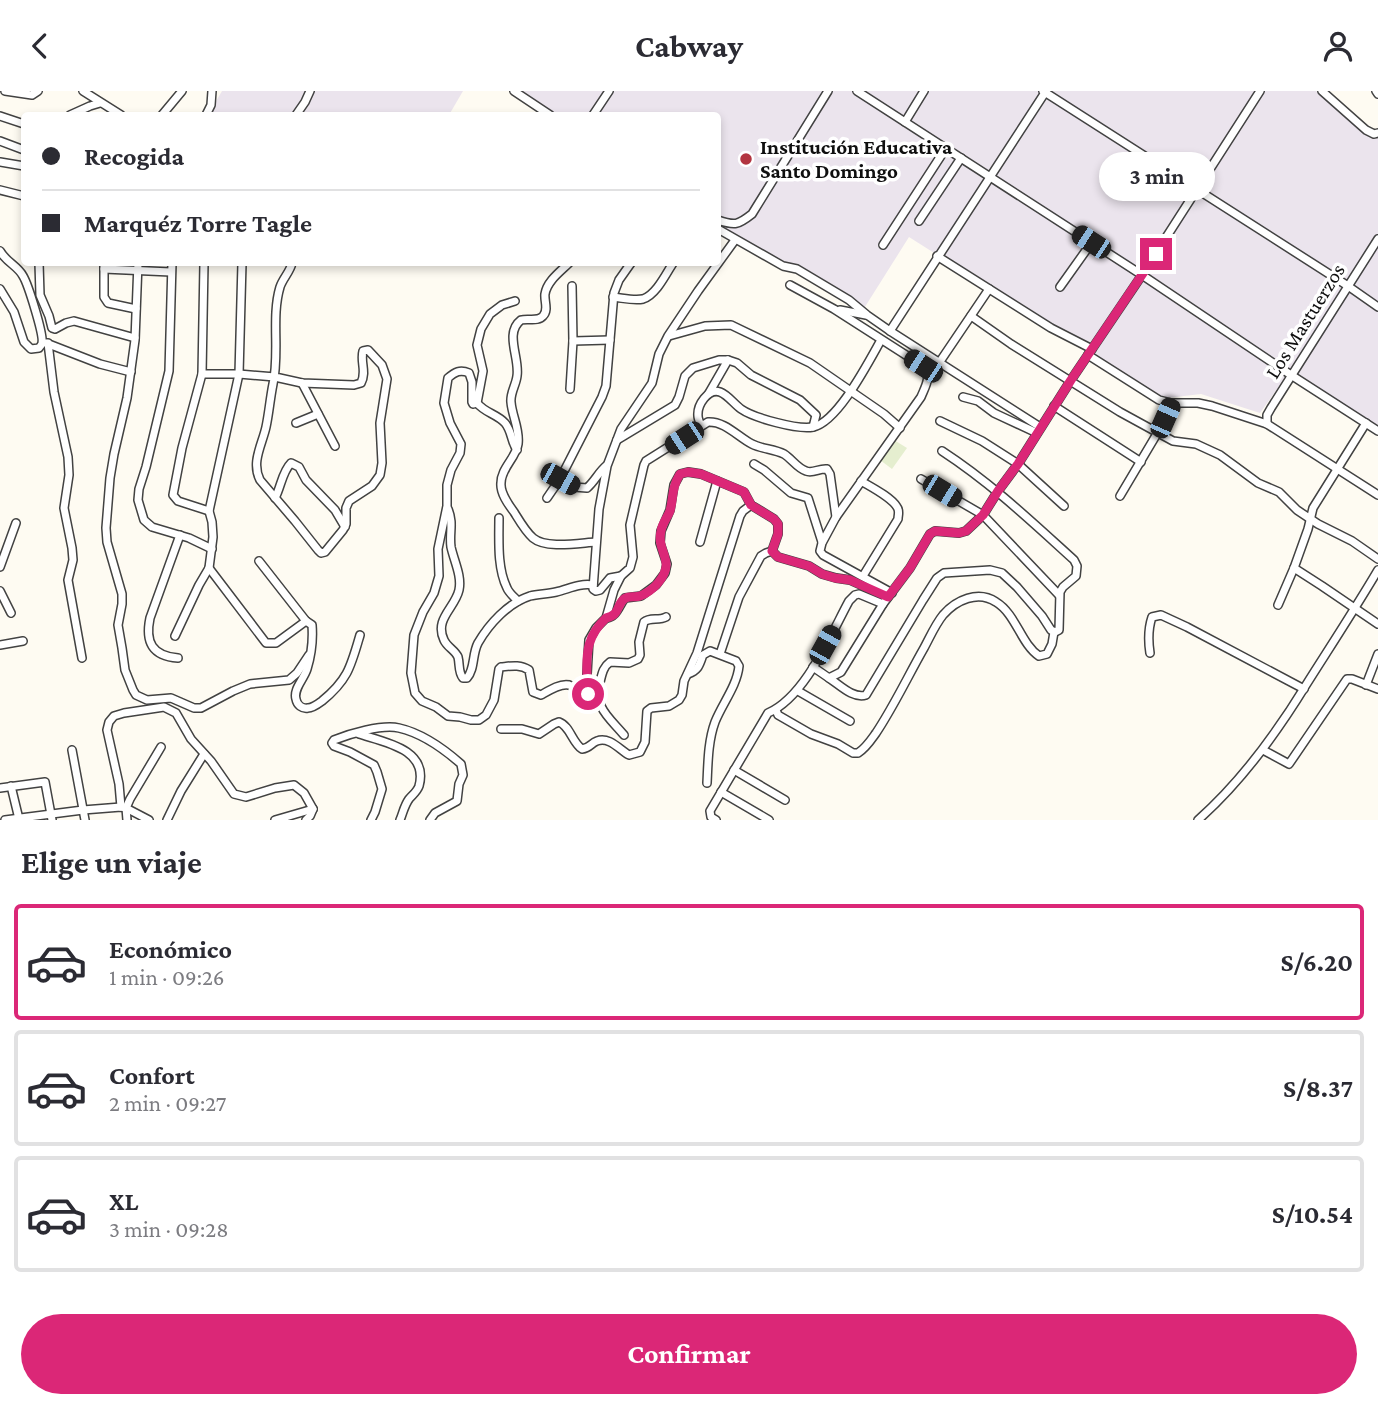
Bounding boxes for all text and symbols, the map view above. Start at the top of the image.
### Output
icon: back [21,27,59,65]
icon: person [1319,27,1357,65]
text: Cabway [635,28,743,64]
place label: Institución Educativa Santo Domingo [760,135,953,183]
text: Recogida [84,142,184,171]
marker: Institución Educativa Santo Domingo [738,151,754,167]
callout: 3 min [1098,152,1214,201]
text: 3 min [1129,163,1185,189]
text: Marquéz Torre Tagle [84,209,312,238]
car [1068,222,1115,262]
route end [1140,238,1172,270]
street label: Los Mastuerzos [1260,259,1350,383]
car [900,346,947,386]
car [1147,395,1184,441]
car [661,418,708,458]
car [537,460,584,498]
car [919,471,966,511]
car [806,622,845,668]
route start [572,678,604,710]
text: Elige un viaje [21,844,202,880]
icon: car [25,931,88,994]
text: Económico [109,935,232,964]
text: S/6.20 [1280,948,1353,977]
text: 1 min · 09:26 [109,964,225,990]
icon: car [25,1057,88,1120]
text: Confort [109,1061,195,1090]
text: S/8.37 [1283,1074,1353,1103]
text: 2 min · 09:27 [109,1090,226,1116]
icon: car [25,1183,88,1246]
text: XL [109,1187,138,1216]
text: S/10.54 [1272,1200,1353,1229]
text: 3 min · 09:28 [109,1216,229,1242]
button: Confirmar [21,1314,1357,1394]

